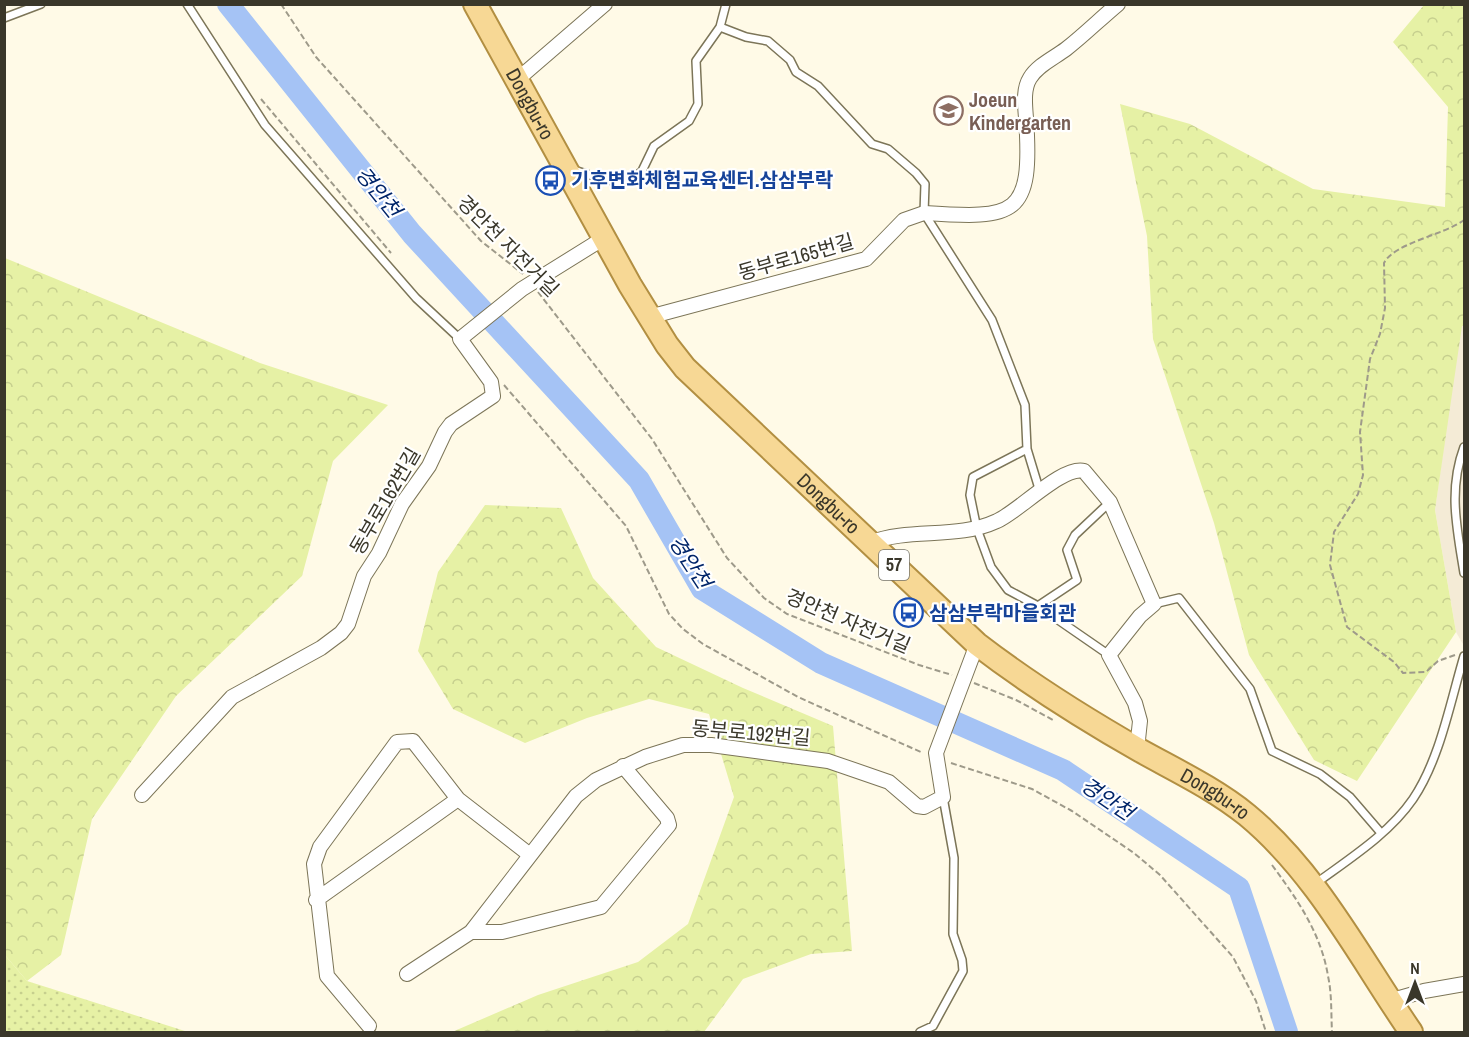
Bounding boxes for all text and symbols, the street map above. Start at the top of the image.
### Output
street label: Dongbu-ro [500,63,561,144]
place label: Joeun Kindergarten [969,86,1071,136]
school or university icon: Joeun Kindergarten [932,95,964,127]
water label: 경안천 [349,160,410,225]
bus stop icon: 기후변화체험교육센터.삼삼부락 [534,164,566,196]
place label: 기후변화체험교육센터.삼삼부락 [571,166,834,193]
street label: 경안천 자전거길 [452,189,565,302]
street label: 동부로165번길 [735,227,857,286]
street label: 동부로162번길 [343,442,426,559]
street label: Dongbu-ro [791,467,866,540]
water label: 경안천 [662,530,720,596]
road number: 57 [879,550,909,580]
street label: 경안천 자전거길 [782,582,915,659]
bus stop icon: 삼삼부락마을회관 [892,597,924,629]
place label: 삼삼부락마을회관 [929,599,1077,626]
street label: 동부로192번길 [690,714,812,751]
street label: Dongbu-ro [1176,761,1256,825]
water label: 경안천 [1075,770,1142,828]
north arrow [1385,953,1445,1013]
text: N [1410,957,1420,979]

